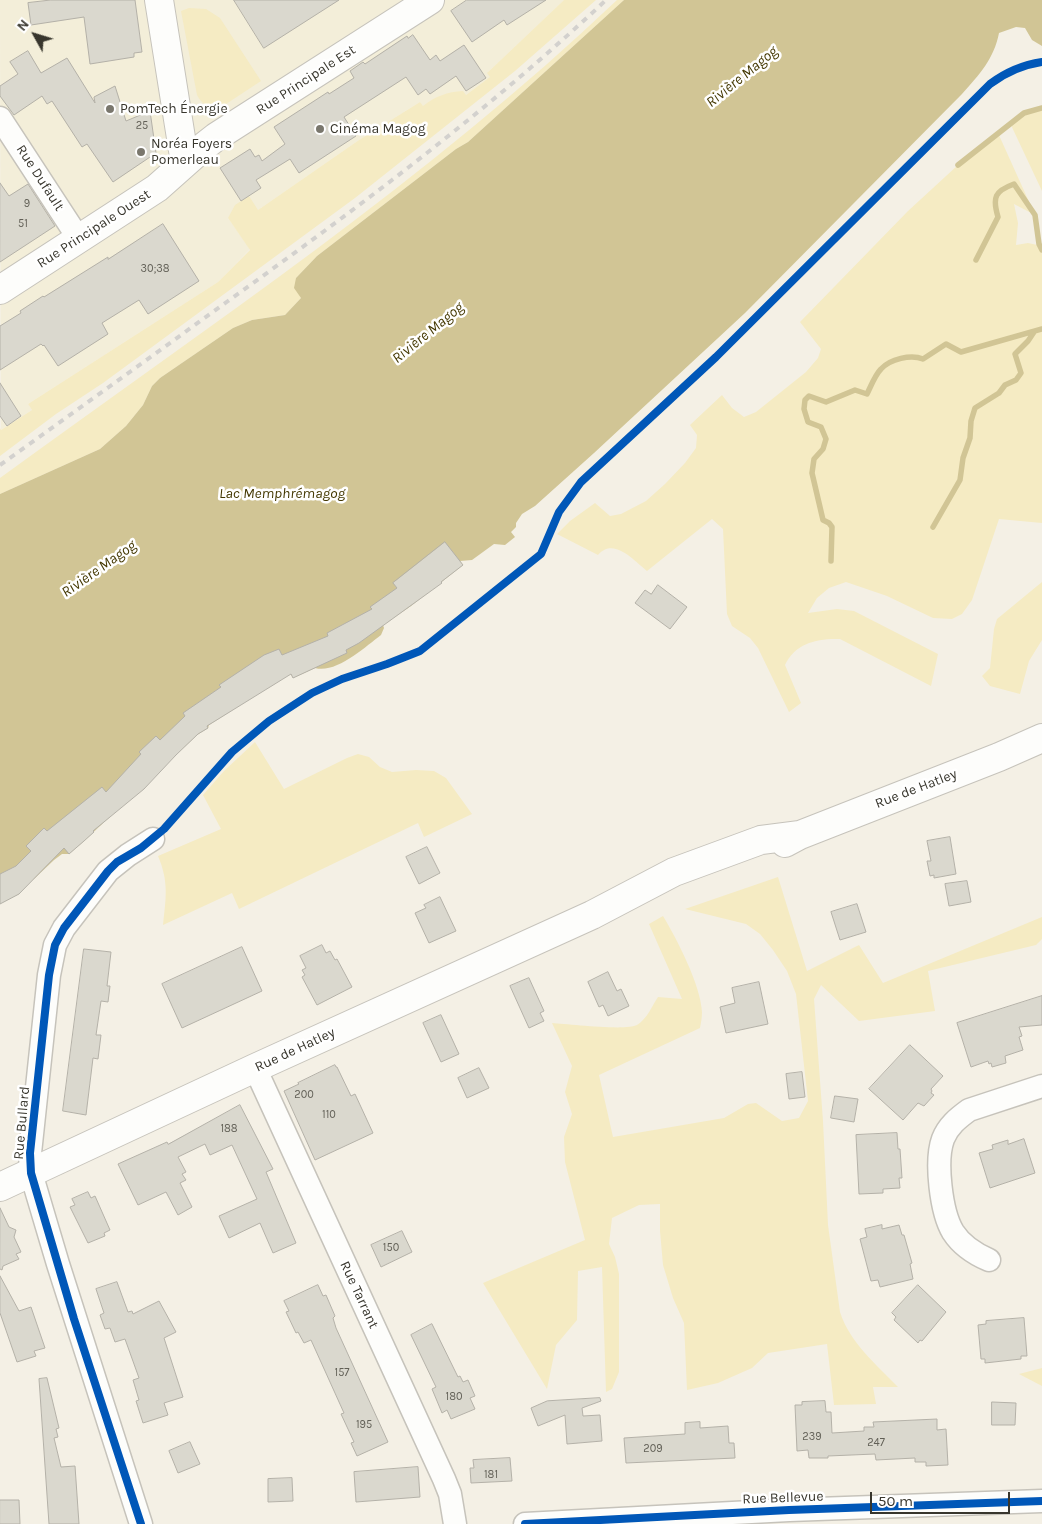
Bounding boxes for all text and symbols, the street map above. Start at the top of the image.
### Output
north arrow [10,10,60,60]
text: N [13,16,33,35]
street label: Rue Principale Est [253,42,359,118]
water label: Rivière Magog [703,43,781,111]
place label: PomTech Énergie [120,101,228,117]
marker: PomTech Énergie [104,103,116,115]
house number: 25 [136,119,148,133]
place label: Cinéma Magog [330,121,426,137]
marker: Cinéma Magog [314,123,326,135]
place label: Noréa Foyers Pomerleau [151,136,232,168]
street label: Rue Dufault [12,142,68,214]
marker: Noréa Foyers Pomerleau [135,146,147,158]
street label: Rue Principale Ouest [34,186,154,272]
house number: 9 [24,197,30,211]
house number: 51 [18,217,28,231]
house number: 30;38 [140,262,170,276]
water label: Rivière Magog [389,299,467,367]
water label: Lac Memphrémagog [219,485,345,503]
water label: Rivière Magog [58,537,140,601]
street label: Rue de Hatley [873,766,959,812]
street label: Rue de Hatley [252,1024,338,1076]
street label: Rue Bullard [10,1086,34,1160]
house number: 200 [294,1088,314,1102]
house number: 110 [322,1108,336,1122]
house number: 188 [220,1122,238,1136]
house number: 150 [383,1241,399,1255]
street label: Rue Tarrant [336,1259,382,1331]
house number: 157 [334,1366,350,1380]
house number: 180 [446,1390,462,1404]
house number: 195 [356,1418,372,1432]
house number: 239 [802,1430,822,1444]
house number: 247 [867,1436,885,1450]
house number: 209 [643,1442,663,1456]
house number: 181 [484,1468,498,1482]
scale bar [872,1482,1012,1514]
street label: Rue Bellevue [742,1488,824,1508]
text: 50 m [878,1492,913,1510]

